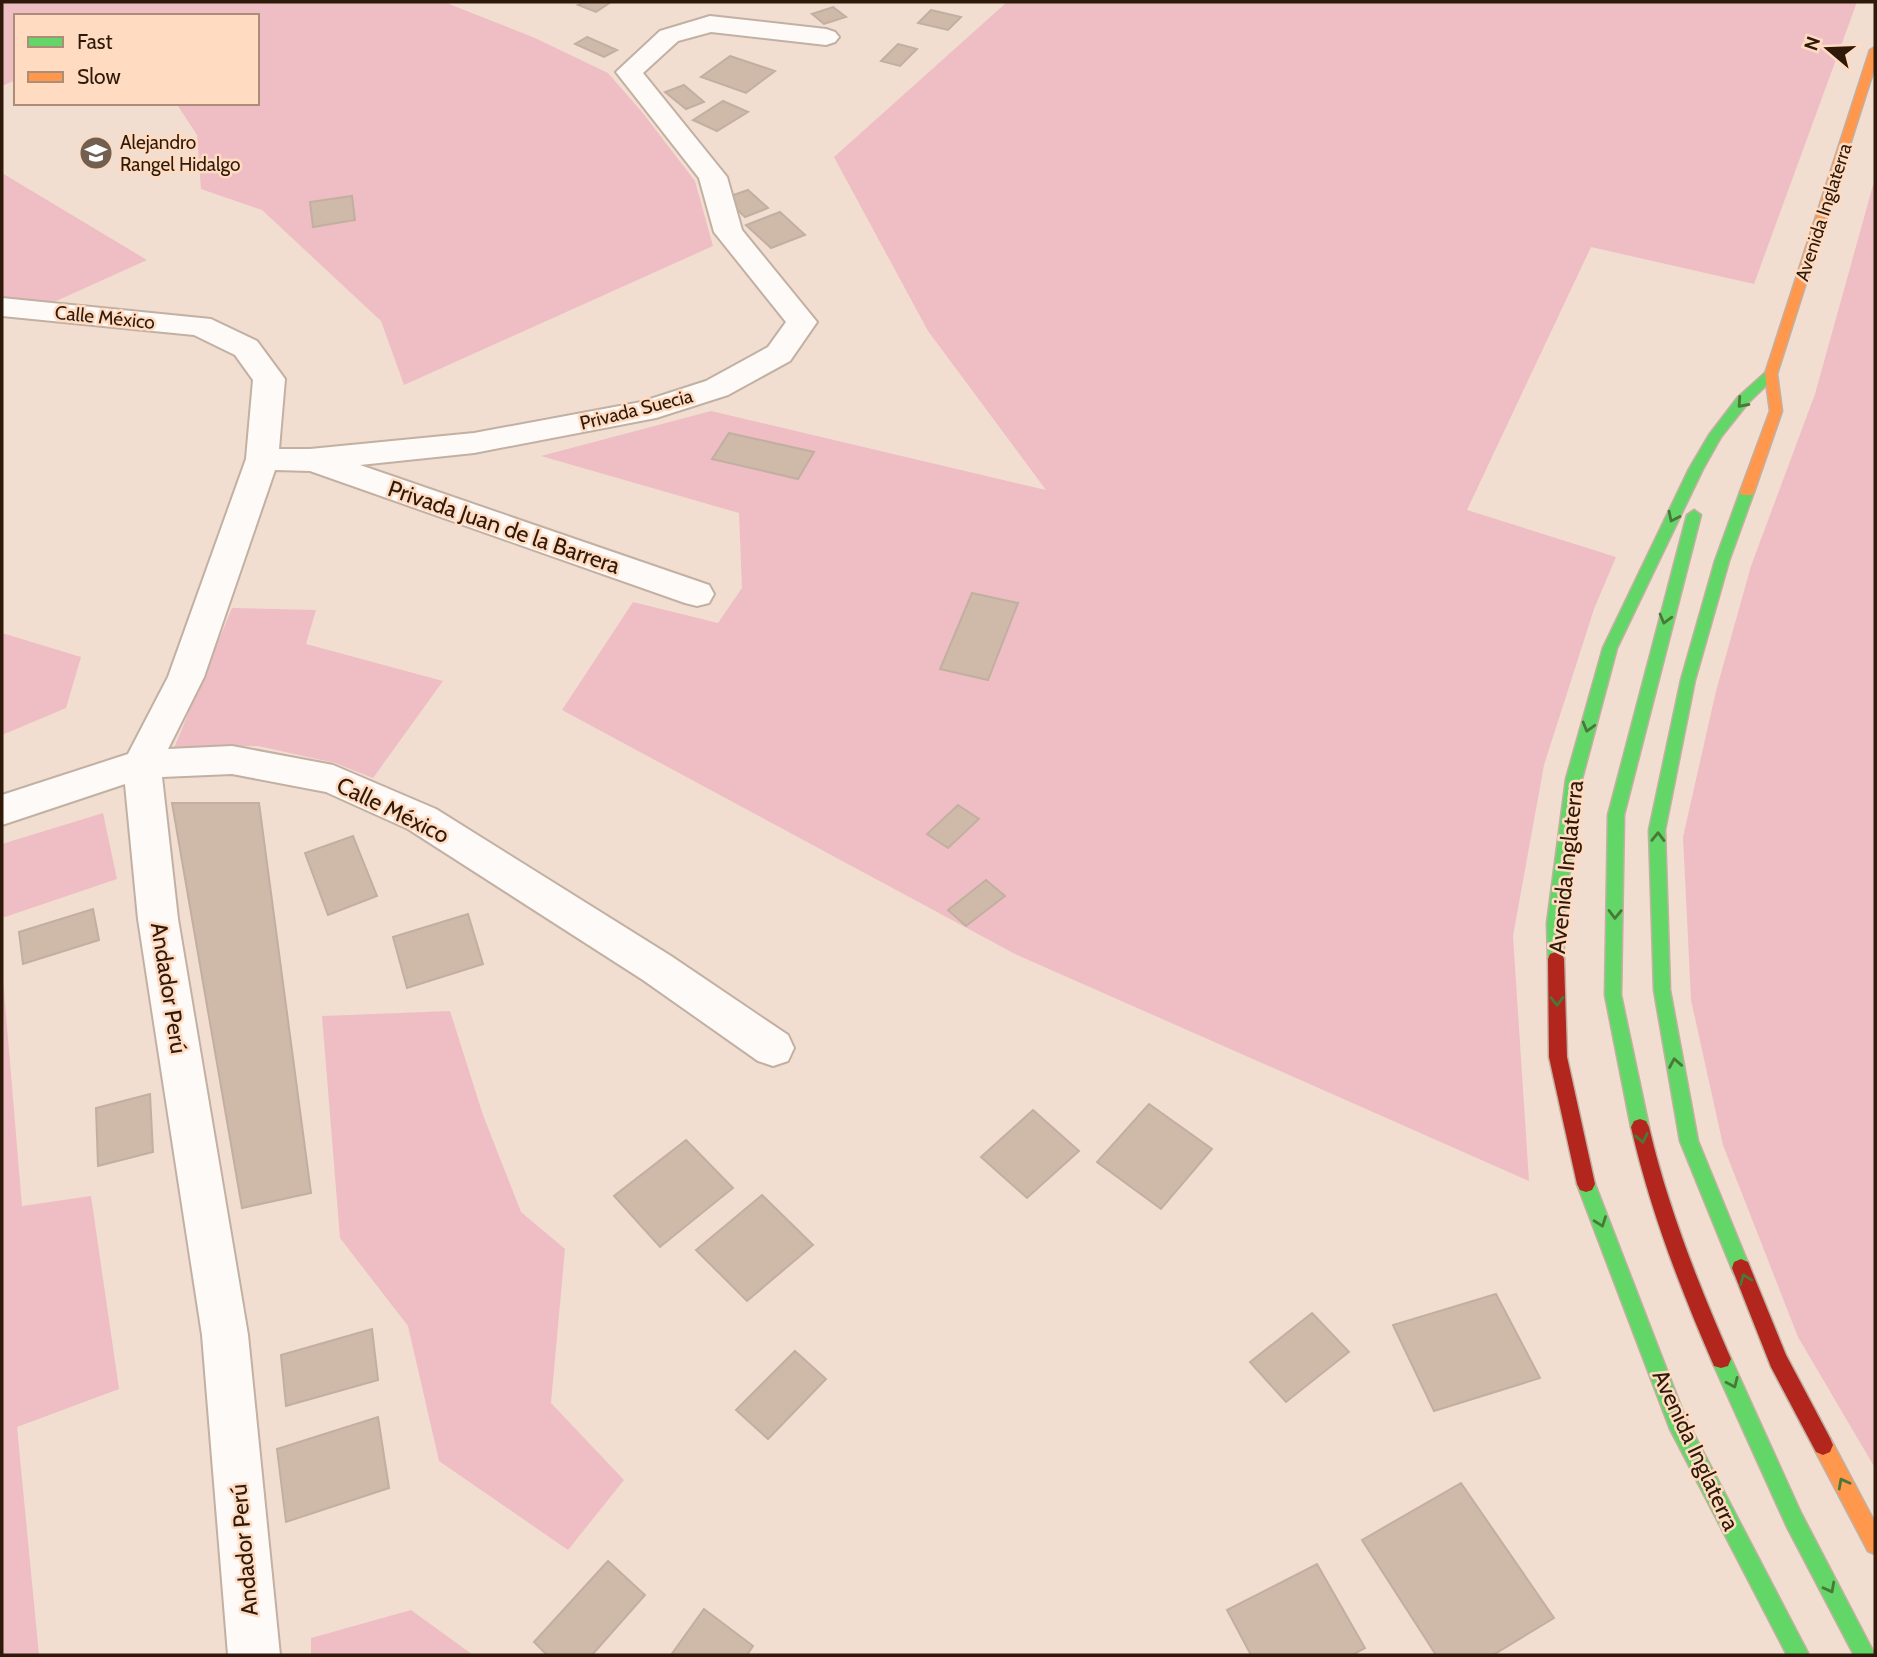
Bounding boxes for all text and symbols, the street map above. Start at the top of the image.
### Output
legend [14,14,259,105]
north arrow [1793,14,1863,84]
text: Fast [77,29,113,54]
text: N [1799,34,1825,54]
text: Slow [77,64,121,89]
place label: Alejandro Rangel Hidalgo [120,131,240,176]
school or university icon: Alejandro Rangel Hidalgo [77,134,115,172]
street label: Avenida Inglaterra [1790,140,1857,284]
street label: Calle México [54,301,156,334]
street label: Privada Suecia [577,384,695,435]
one-way arrow [1737,395,1750,408]
street label: Privada Juan de la Barrera [384,474,624,580]
one-way arrow [1667,510,1681,522]
one-way arrow [1659,613,1673,625]
one-way arrow [1582,721,1596,733]
street label: Calle México [332,771,454,849]
street label: Avenida Inglaterra [1543,779,1589,955]
one-way arrow [1650,831,1666,842]
one-way arrow [1607,909,1622,920]
street label: Andador Perú [145,920,193,1056]
one-way arrow [1549,996,1564,1007]
one-way arrow [1668,1057,1683,1069]
one-way arrow [1634,1132,1649,1144]
one-way arrow [1593,1216,1607,1228]
one-way arrow [1739,1273,1753,1285]
street label: Avenida Inglaterra [1647,1365,1745,1535]
one-way arrow [1724,1376,1738,1388]
one-way arrow [1838,1478,1852,1491]
street label: Andador Perú [224,1483,264,1617]
one-way arrow [1822,1581,1836,1594]

